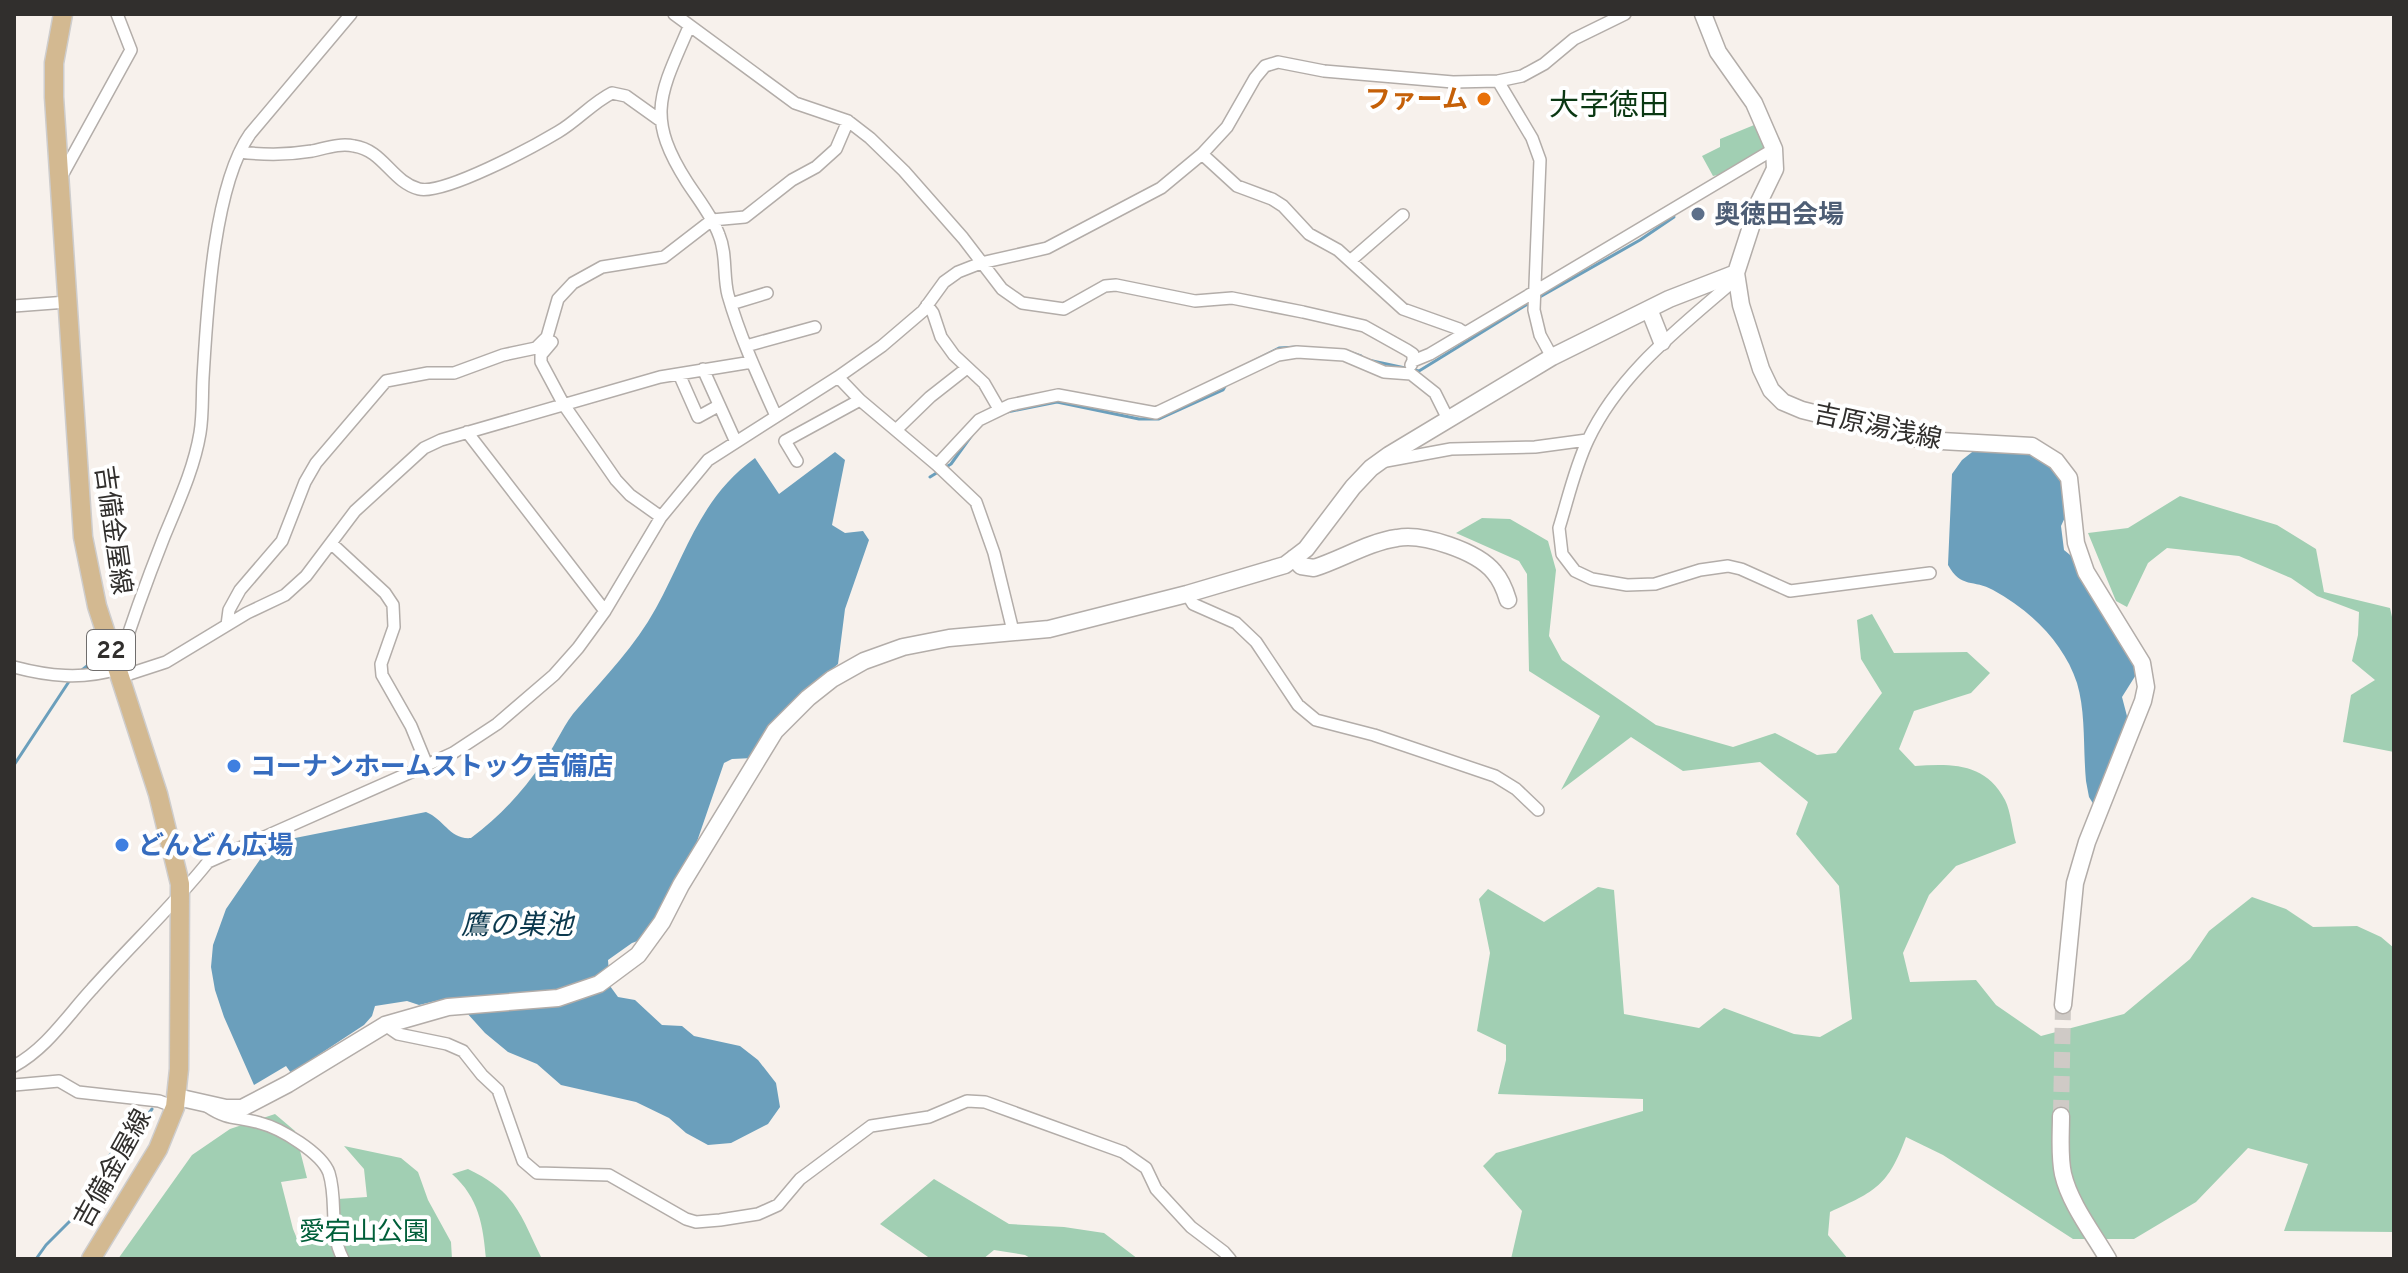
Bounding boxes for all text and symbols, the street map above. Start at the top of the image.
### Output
place label: ファーム [1365,85,1468,118]
district label: 大字徳田 [1549,89,1669,126]
marker: ファーム [1475,90,1493,108]
place label: 奥徳田会場 [1714,200,1844,233]
marker: 奥徳田会場 [1689,205,1707,223]
street label: 吉原湯浅線 [1810,399,1944,458]
street label: 吉備金屋線 [86,464,137,597]
road number: 22 [87,630,135,670]
place label: コーナンホームストック吉備店 [250,752,613,785]
marker: コーナンホームストック吉備店 [225,757,243,775]
place label: どんどん広場 [138,831,293,864]
marker: どんどん広場 [113,836,131,854]
water label: 鷹の巣池 [461,909,576,945]
street label: 吉備金屋線 [68,1104,160,1234]
park label: 愛宕山公園 [299,1217,429,1250]

